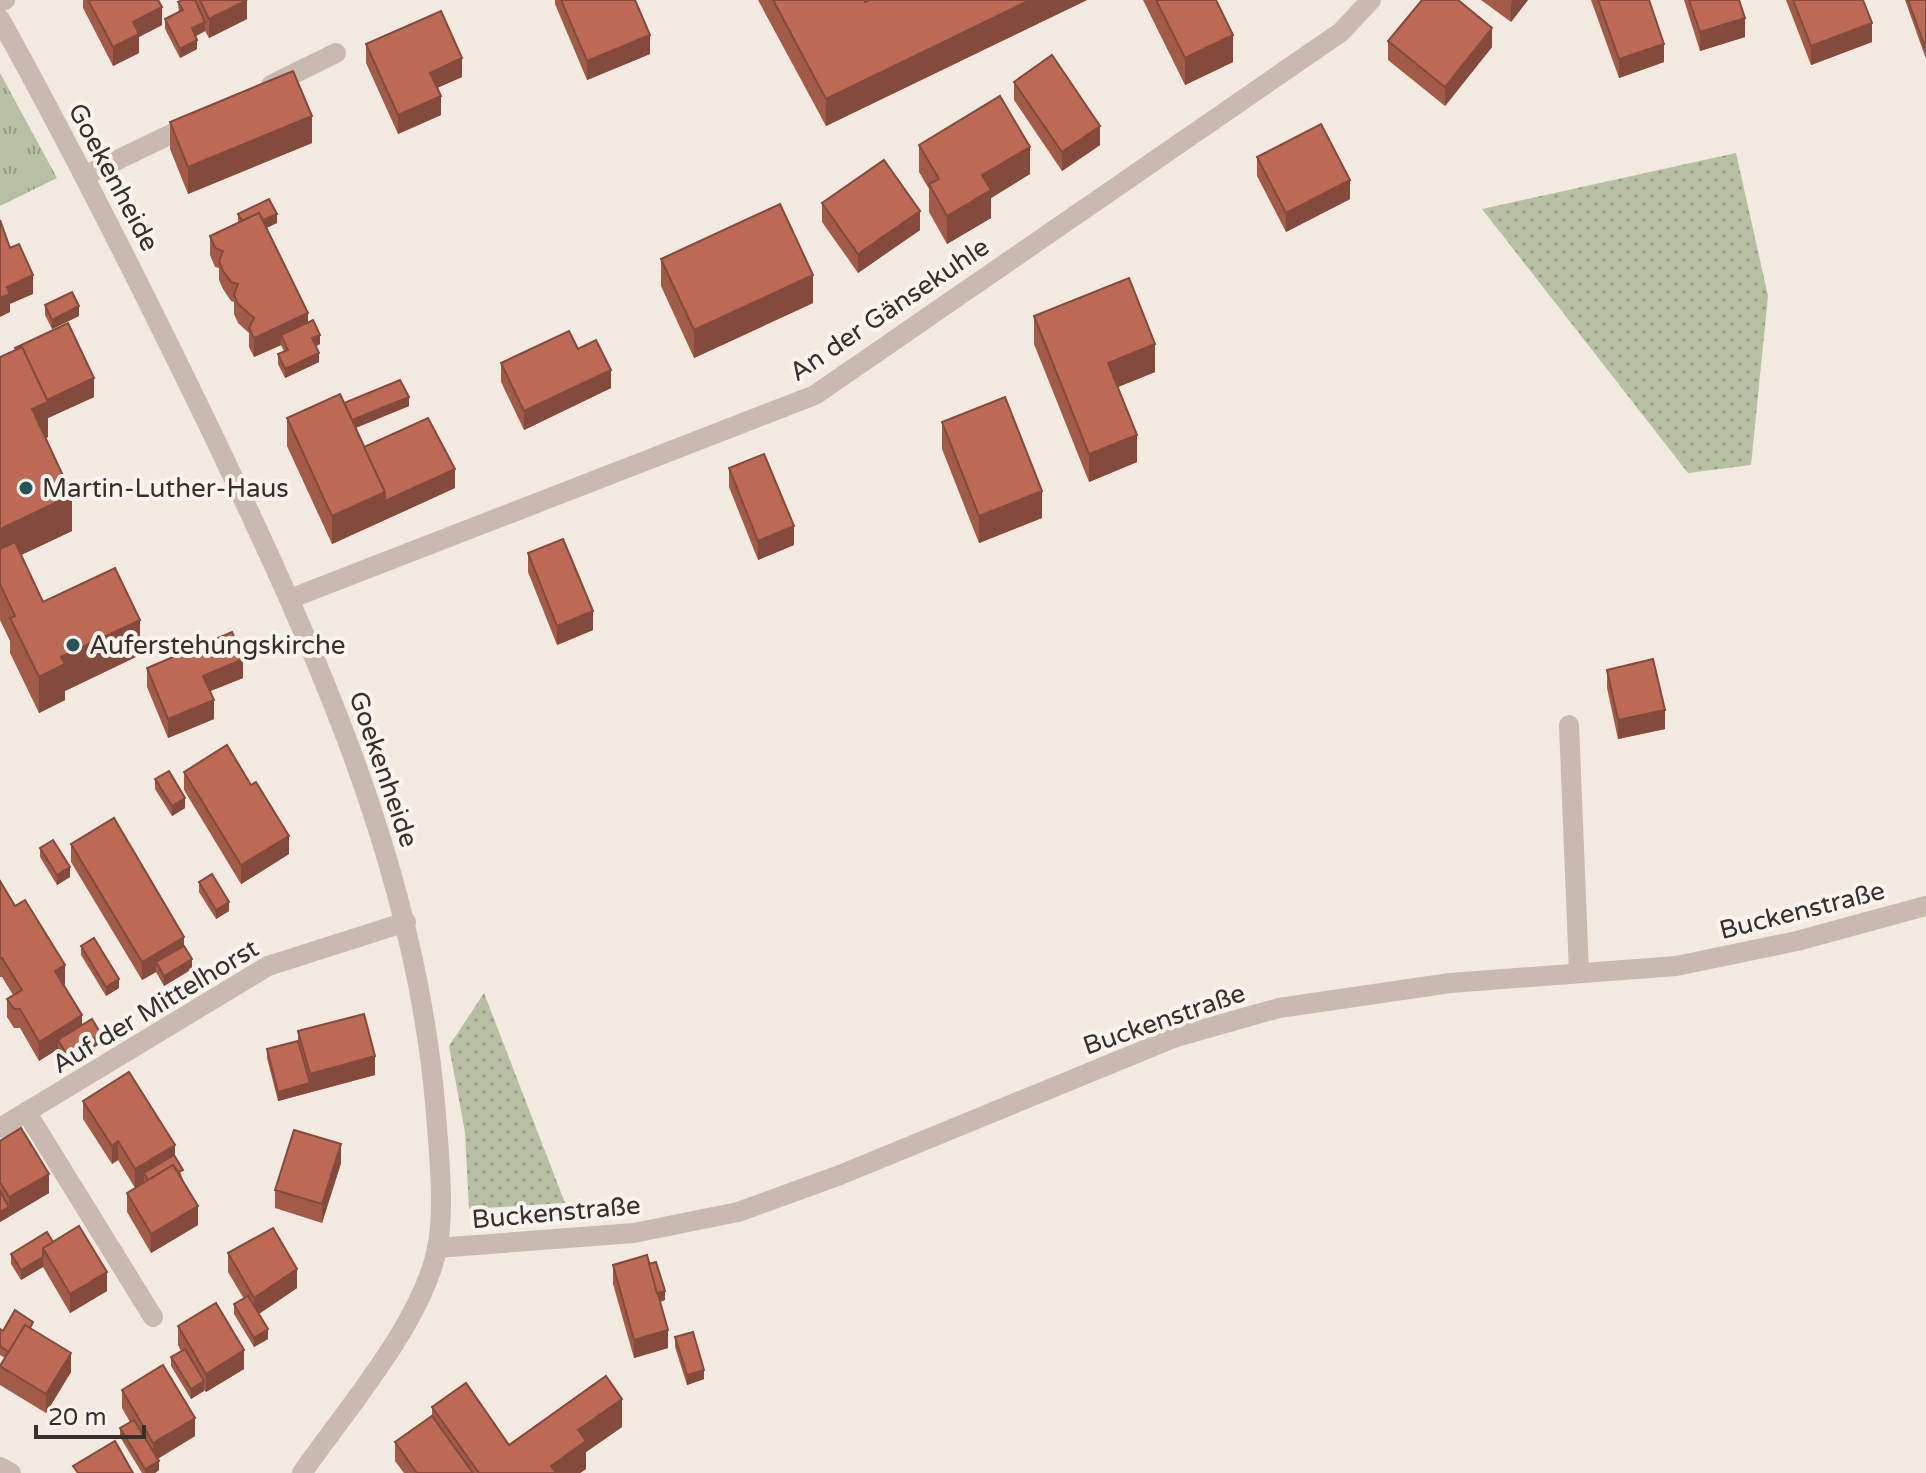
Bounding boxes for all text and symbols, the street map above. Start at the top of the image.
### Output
street label: Goekenheide [62,98,165,256]
street label: An der Gänsekuhle [784,231,995,388]
place label: Martin-Luther-Haus [42,473,289,504]
marker: Martin-Luther-Haus [17,479,35,497]
place label: Auferstehungskirche [89,630,345,661]
marker: Auferstehungskirche [64,636,82,654]
street label: Goekenheide [342,687,425,851]
street label: Buckenstraße [1716,875,1888,946]
street label: Auf der Mittelhorst [46,932,264,1080]
street label: Buckenstraße [1079,977,1249,1062]
street label: Buckenstraße [470,1190,642,1235]
scale bar [36,1389,144,1439]
text: 20 m [48,1403,106,1432]

